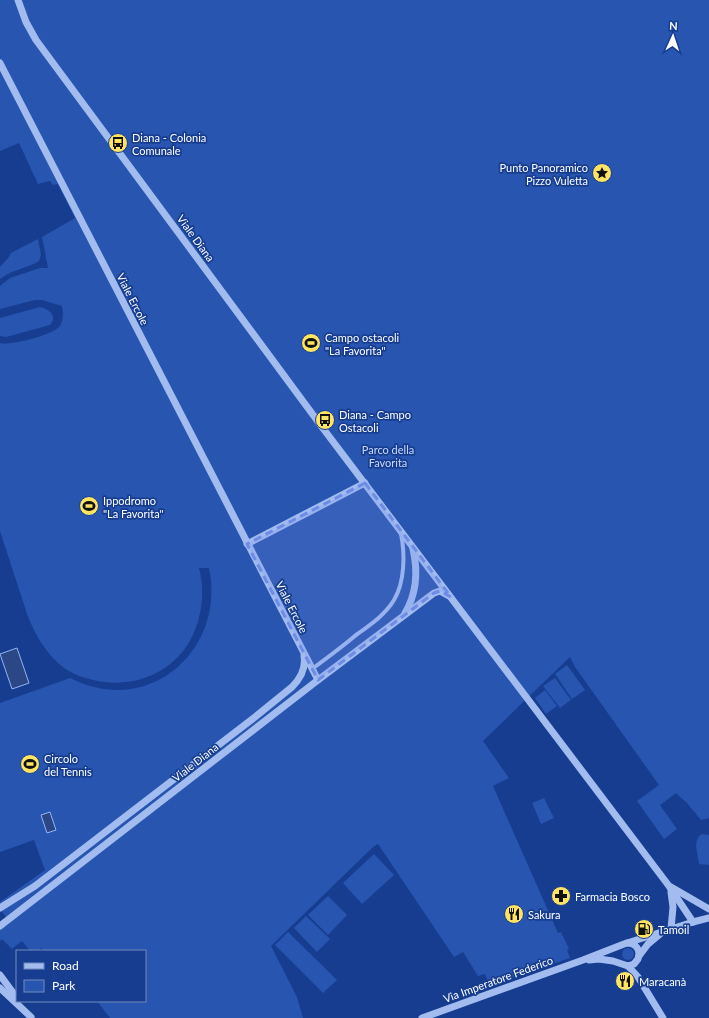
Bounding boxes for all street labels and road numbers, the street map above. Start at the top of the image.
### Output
street label: Viale Diana [175,212,217,264]
street label: Viale Ercole [114,271,152,327]
street label: Viale Ercole [273,579,311,635]
street label: Viale Diana [169,740,221,784]
street label: Via Imperatore Federico [441,953,555,1005]

